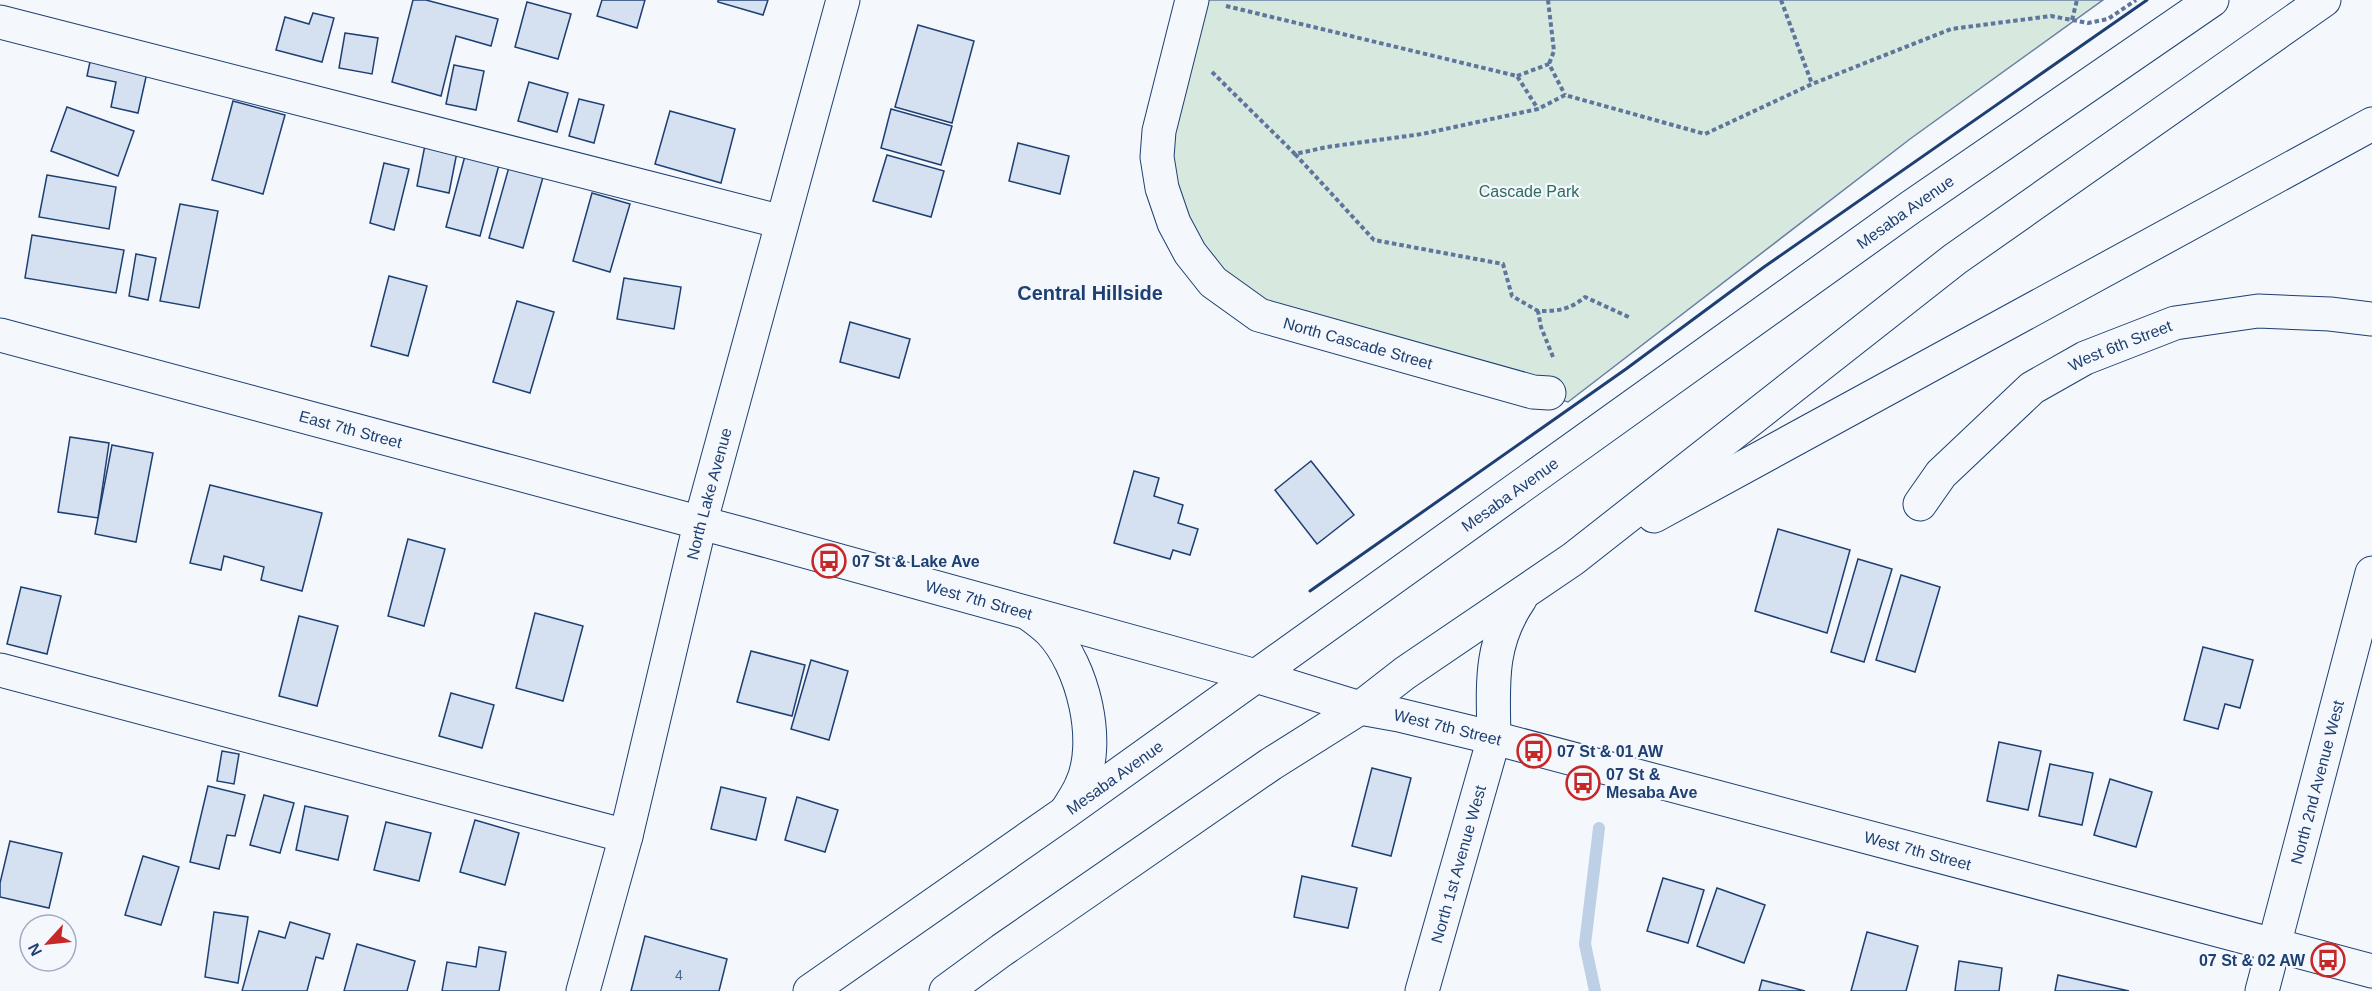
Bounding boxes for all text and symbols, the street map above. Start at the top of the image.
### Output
street label: Mesaba Avenue [1854,172,1957,252]
park label: Cascade Park [1479,183,1580,200]
district label: Central Hillside [1017,282,1163,304]
street label: North Cascade Street [1281,314,1435,372]
street label: West 6th Street [2066,317,2175,375]
street label: East 7th Street [297,408,404,452]
street label: North Lake Avenue [684,426,735,562]
street label: Mesaba Avenue [1458,454,1562,535]
bus stop icon: 07 St & Lake Ave [811,543,847,579]
place label: 07 St & Lake Ave [852,553,980,570]
street label: West 7th Street [923,577,1035,623]
street label: North 2nd Avenue West [2288,698,2347,866]
street label: West 7th Street [1392,706,1504,749]
bus stop icon: 07 St & 01 AW [1516,733,1552,769]
street label: Mesaba Avenue [1063,737,1166,818]
place label: 07 St & 01 AW [1557,743,1664,760]
bus stop icon: 07 St & Mesaba Ave [1565,765,1601,801]
place label: 07 St & Mesaba Ave [1606,766,1697,801]
street label: North 1st Avenue West [1428,783,1489,945]
street label: West 7th Street [1862,829,1973,873]
north arrow [18,913,78,973]
text: N [25,941,45,959]
bus stop icon: 07 St & 02 AW [2310,942,2346,978]
place label: 07 St & 02 AW [2199,952,2306,969]
house number: 4 [675,967,683,983]

